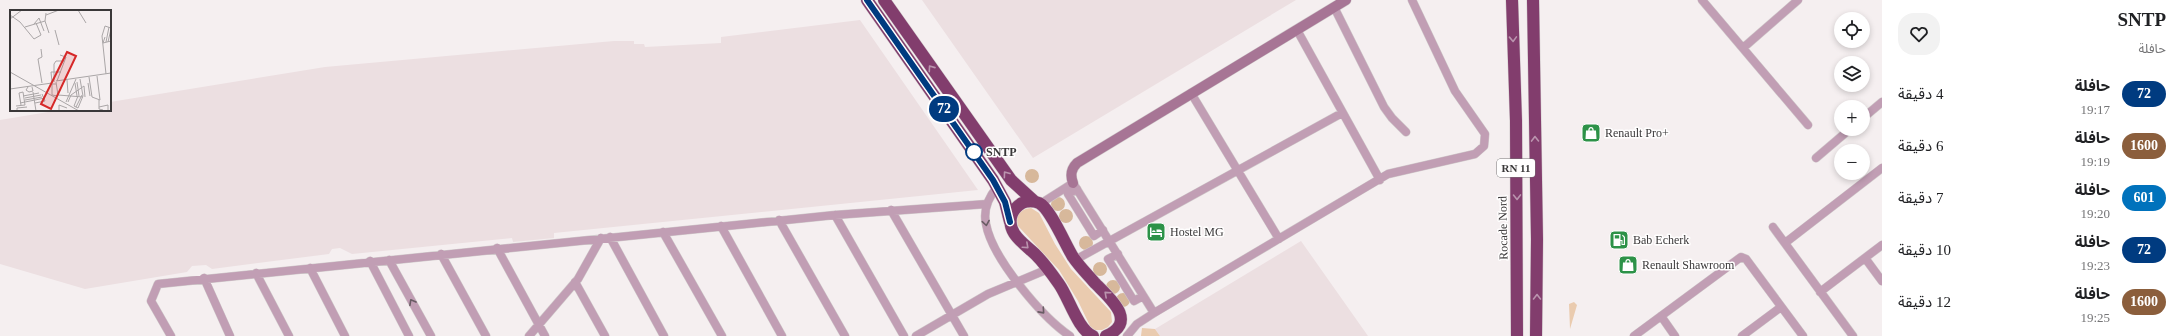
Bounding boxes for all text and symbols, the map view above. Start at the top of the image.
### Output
text: SNTP [2117,9,2166,30]
inset map [10,10,111,111]
map controls [1834,12,1870,180]
button: locate [1834,12,1870,48]
button: heart [1898,13,1940,55]
one-way arrow [1509,36,1517,42]
text: حافلة [2139,41,2166,56]
button: layers [1834,56,1870,92]
one-way arrow [929,65,936,72]
text: حافلة [2075,78,2110,94]
text: 4 دقيقة [1898,86,1943,102]
text: 72 [2137,86,2151,101]
line badge: 72 [926,96,962,122]
button: + [1834,100,1870,136]
text: 72 [937,101,951,116]
text: 19:17 [2080,102,2110,117]
shop icon: Renault Pro+ [1580,122,1602,144]
place label: Renault Pro+ [1605,126,1669,140]
text: حافلة [2075,130,2110,146]
one-way arrow [1531,136,1540,142]
text: 6 دقيقة [1898,138,1943,154]
text: 1600 [2130,138,2158,153]
marker: SNTP [965,143,983,161]
button: − [1834,144,1870,180]
place label: SNTP [986,145,1017,159]
text: 19:19 [2080,154,2110,169]
road number: RN 11 [1497,159,1535,177]
one-way arrow [1004,171,1011,178]
text: حافلة [2075,182,2110,198]
text: 7 دقيقة [1898,190,1943,206]
text: 601 [2134,190,2155,205]
one-way arrow [1512,194,1521,200]
street label: Rocade Nord [1495,196,1511,260]
text: 19:20 [2080,206,2110,221]
one-way arrow [981,220,990,226]
hotel icon: Hostel MG [1145,221,1167,243]
place label: Hostel MG [1170,225,1224,239]
fuel station icon: Bab Echerk [1608,229,1630,251]
place label: Bab Echerk [1633,233,1689,247]
text: حافلة [2075,234,2110,250]
one-way arrow [1022,241,1029,248]
text: 10 دقيقة [1898,242,1951,258]
text: 72 [2137,242,2151,257]
shop icon: Renault Shawroom [1617,254,1639,276]
place label: Renault Shawroom [1642,258,1735,272]
text: 19:23 [2080,258,2110,273]
text: حافلة [2075,286,2110,302]
one-way arrow [1104,292,1111,299]
one-way arrow [1533,294,1541,300]
text: 12 دقيقة [1898,294,1951,310]
text: 1600 [2130,294,2158,309]
one-way arrow [410,299,417,306]
one-way arrow [1037,306,1045,314]
text: 19:25 [2080,310,2110,325]

